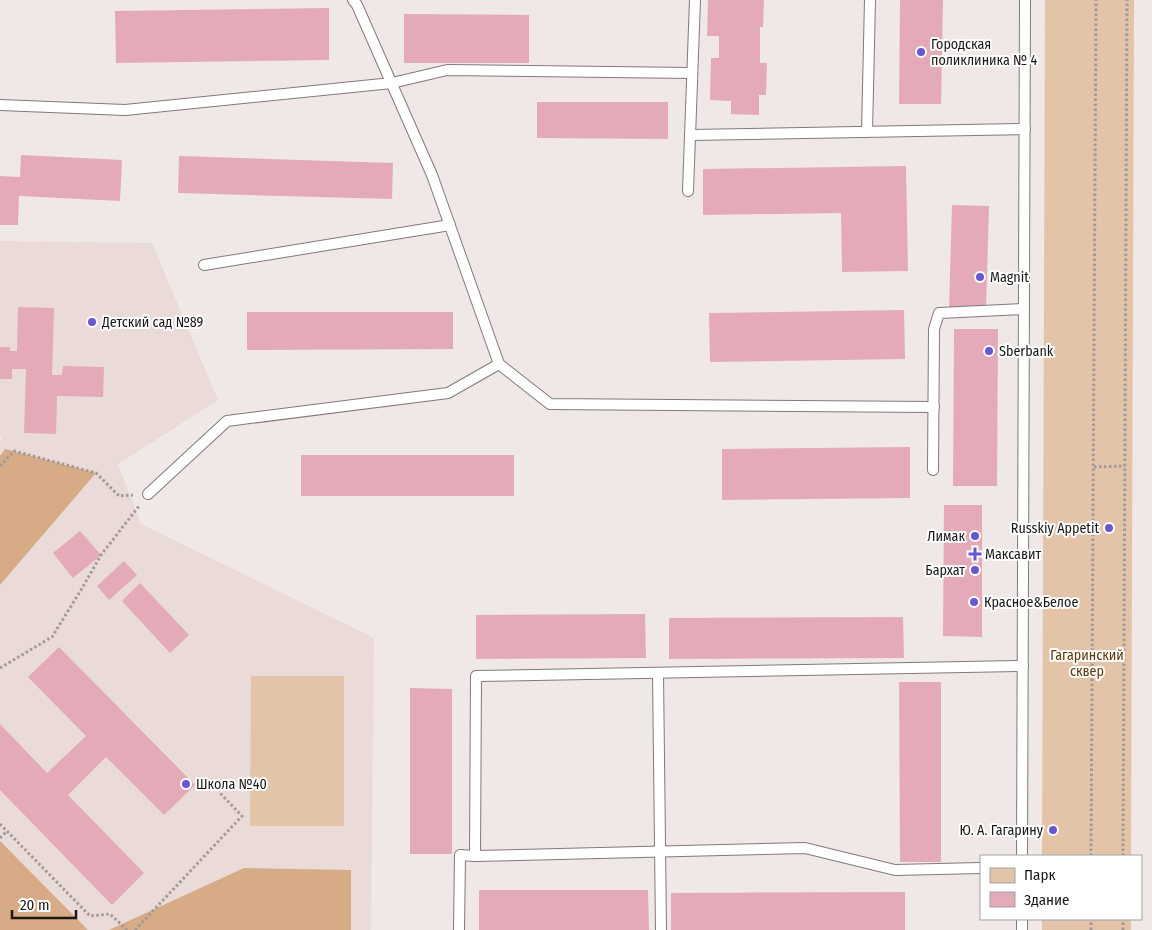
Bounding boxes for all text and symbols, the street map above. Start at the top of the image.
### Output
place label: Городская поликлиника № 4 [931,36,1037,69]
marker: Городская поликлиника № 4 [915,46,927,58]
place label: Magnit [990,269,1029,286]
marker: Magnit [974,271,986,283]
place label: Детский сад №89 [101,314,204,331]
marker: Детский сад №89 [86,316,98,328]
place label: Sberbank [999,343,1054,360]
marker: Sberbank [983,345,995,357]
place label: Russkiy Appetit [1011,520,1099,537]
marker: Russkiy Appetit [1103,522,1115,534]
place label: Лимак [927,528,965,545]
marker: Лимак [969,530,981,542]
place label: Максавит [985,546,1042,563]
marker: Максавит [969,548,981,560]
place label: Бархат [925,562,965,579]
marker: Бархат [969,564,981,576]
place label: Красное&Белое [984,594,1078,611]
marker: Красное&Белое [968,596,980,608]
park label: Гагаринский сквер [1050,647,1124,680]
place label: Школа №40 [196,776,267,793]
marker: Школа №40 [180,778,192,790]
place label: Ю. А. Гагарину [960,822,1044,839]
marker: Ю. А. Гагарину [1047,824,1059,836]
legend [980,855,1142,920]
text: Парк [1024,866,1055,884]
scale bar [12,888,76,920]
text: Здание [1024,891,1070,909]
text: 20 m [20,896,50,914]

